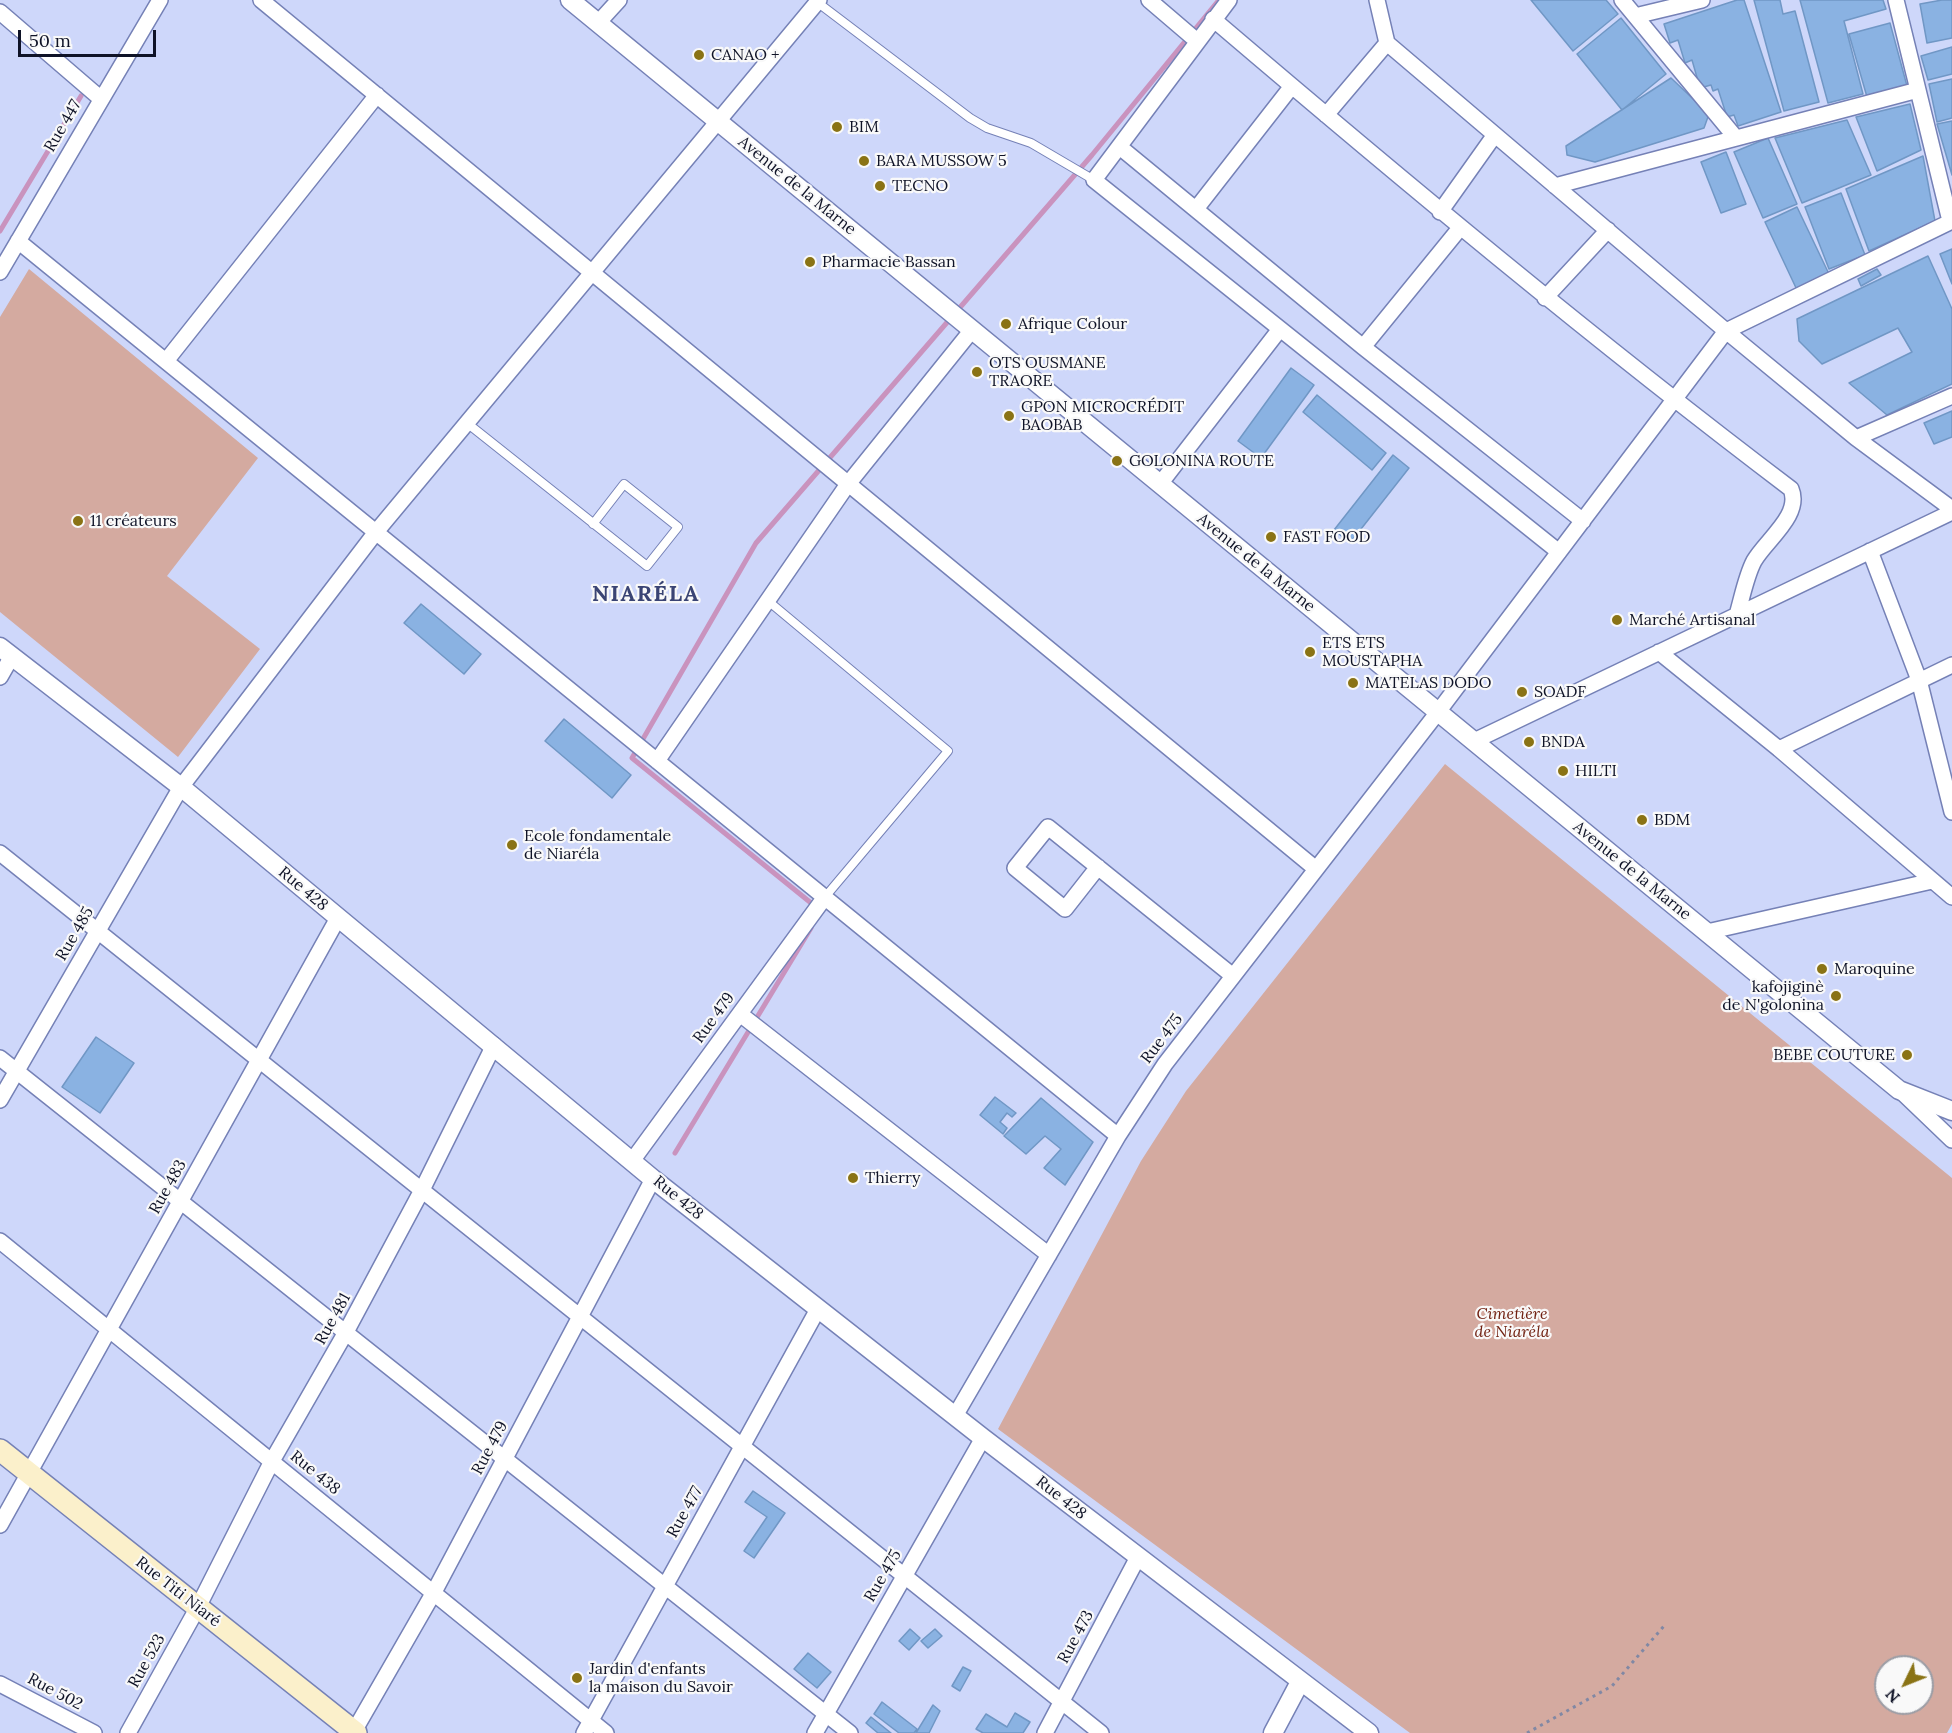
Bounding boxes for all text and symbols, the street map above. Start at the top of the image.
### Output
scale bar [21,18,159,56]
text: 50 m [29,29,71,52]
place label: CANAO + [711,45,780,65]
marker: CANAO + [692,48,706,62]
street label: Rue 447 [40,96,86,156]
place label: BIM [849,117,879,137]
marker: BIM [830,120,844,134]
street label: Avenue de la Marne [734,133,860,239]
place label: BARA MUSSOW 5 [876,151,1007,171]
marker: BARA MUSSOW 5 [857,154,871,168]
place label: TECNO [892,176,948,196]
marker: TECNO [873,179,887,193]
place label: Pharmacie Bassan [822,252,956,272]
marker: Pharmacie Bassan [803,255,817,269]
place label: Afrique Colour [1018,314,1127,334]
marker: Afrique Colour [999,317,1013,331]
place label: OTS OUSMANE TRAORE [989,353,1106,391]
marker: OTS OUSMANE TRAORE [970,365,984,379]
place label: GPON MICROCRÉDIT BAOBAB [1021,397,1184,435]
marker: GPON MICROCRÉDIT BAOBAB [1002,409,1016,423]
place label: GOLONINA ROUTE [1129,451,1274,471]
marker: GOLONINA ROUTE [1110,454,1124,468]
street label: Avenue de la Marne [1193,510,1319,616]
place label: 11 créateurs [90,511,177,531]
marker: 11 créateurs [71,514,85,528]
place label: FAST FOOD [1283,527,1371,547]
marker: FAST FOOD [1264,530,1278,544]
district label: NIARÉLA [592,582,700,608]
place label: Marché Artisanal [1629,610,1755,630]
marker: Marché Artisanal [1610,613,1624,627]
place label: ETS ETS MOUSTAPHA [1322,633,1422,671]
marker: ETS ETS MOUSTAPHA [1303,645,1317,659]
place label: MATELAS DODO [1365,673,1491,693]
marker: MATELAS DODO [1346,676,1360,690]
place label: SOADF [1534,682,1586,702]
marker: SOADF [1515,685,1529,699]
place label: BNDA [1541,732,1585,752]
marker: BNDA [1522,735,1536,749]
place label: HILTI [1575,761,1617,781]
marker: HILTI [1556,764,1570,778]
place label: BDM [1654,810,1690,830]
marker: BDM [1635,813,1649,827]
street label: Avenue de la Marne [1569,818,1695,924]
place label: Ecole fondamentale de Niaréla [524,826,671,864]
marker: Ecole fondamentale de Niaréla [505,838,519,852]
street label: Rue 428 [274,863,332,915]
street label: Rue 485 [52,904,98,964]
place label: Maroquine [1834,959,1915,979]
marker: Maroquine [1815,962,1829,976]
place label: kafojiginè de N'golonina [1722,977,1824,1015]
street label: Rue 479 [689,989,739,1047]
marker: kafojiginè de N'golonina [1829,989,1843,1003]
street label: Rue 475 [1137,1010,1187,1068]
place label: BEBE COUTURE [1773,1045,1895,1065]
marker: BEBE COUTURE [1900,1048,1914,1062]
street label: Rue 483 [145,1157,191,1217]
place label: Thierry [865,1168,921,1188]
marker: Thierry [846,1171,860,1185]
street label: Rue 428 [649,1172,707,1224]
street label: Rue 481 [311,1290,355,1348]
park label: Cimetière de Niaréla [1475,1304,1549,1342]
street label: Rue 479 [468,1418,512,1478]
street label: Rue 438 [286,1447,344,1499]
street label: Rue 428 [1032,1472,1090,1524]
street label: Rue 477 [663,1483,707,1541]
street label: Rue 475 [860,1546,906,1606]
street label: Rue Titi Niaré [132,1553,224,1631]
street label: Rue 473 [1054,1607,1098,1667]
street label: Rue 523 [124,1631,170,1691]
north arrow [1874,1655,1934,1715]
place label: Jardin d'enfants la maison du Savoir [589,1659,733,1697]
street label: Rue 502 [24,1670,86,1714]
marker: Jardin d'enfants la maison du Savoir [570,1671,584,1685]
text: N [1881,1685,1904,1707]

